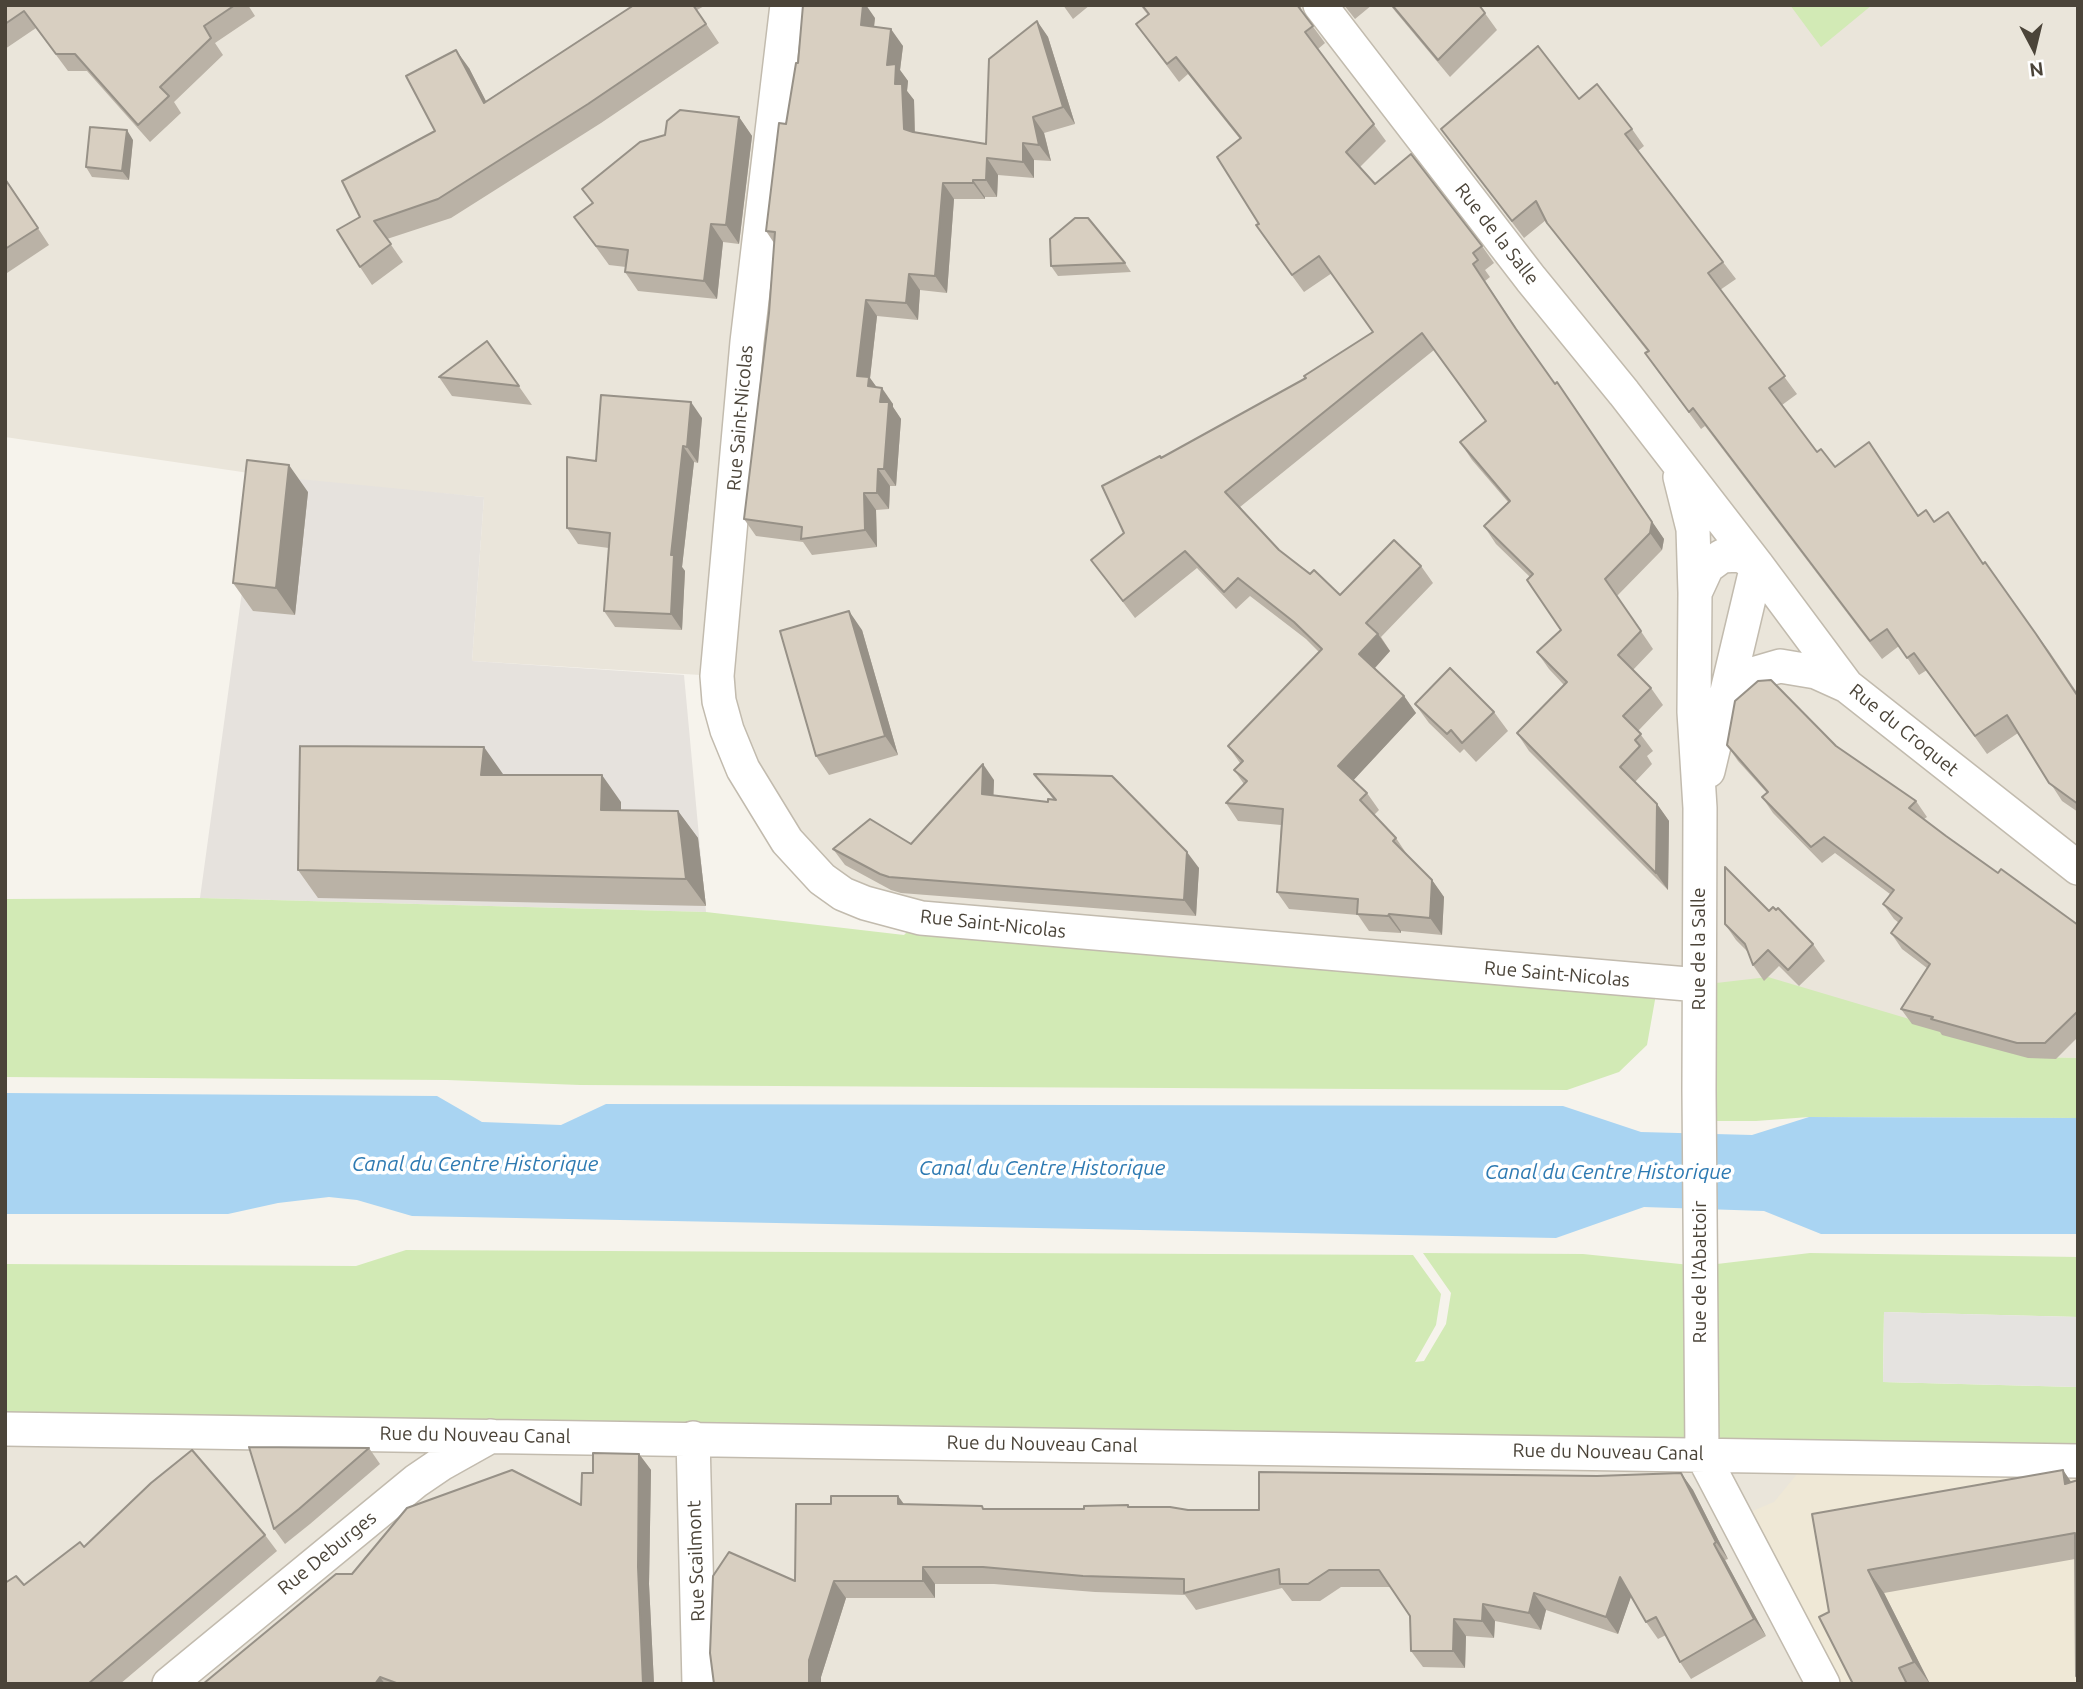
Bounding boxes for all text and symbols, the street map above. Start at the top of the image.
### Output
north arrow [1999,14,2069,84]
text: N [2028,58,2045,82]
street label: Rue de la Salle [1450,179,1544,289]
street label: Rue Saint-Nicolas [722,344,758,492]
street label: Rue du Croquet [1845,679,1963,781]
street label: Rue de la Salle [1688,888,1710,1010]
street label: Rue Saint-Nicolas [919,905,1067,943]
street label: Rue Saint-Nicolas [1483,956,1631,992]
water label: Canal du Centre Historique [352,1151,598,1177]
water label: Canal du Centre Historique [919,1155,1165,1181]
water label: Canal du Centre Historique [1485,1159,1731,1185]
street label: Rue de l'Abattoir [1689,1201,1711,1343]
street label: Rue du Nouveau Canal [379,1422,571,1448]
street label: Rue du Nouveau Canal [946,1431,1138,1457]
street label: Rue du Nouveau Canal [1512,1439,1704,1465]
street label: Rue Scailmont [682,1500,710,1622]
street label: Rue Deburges [273,1506,381,1600]

